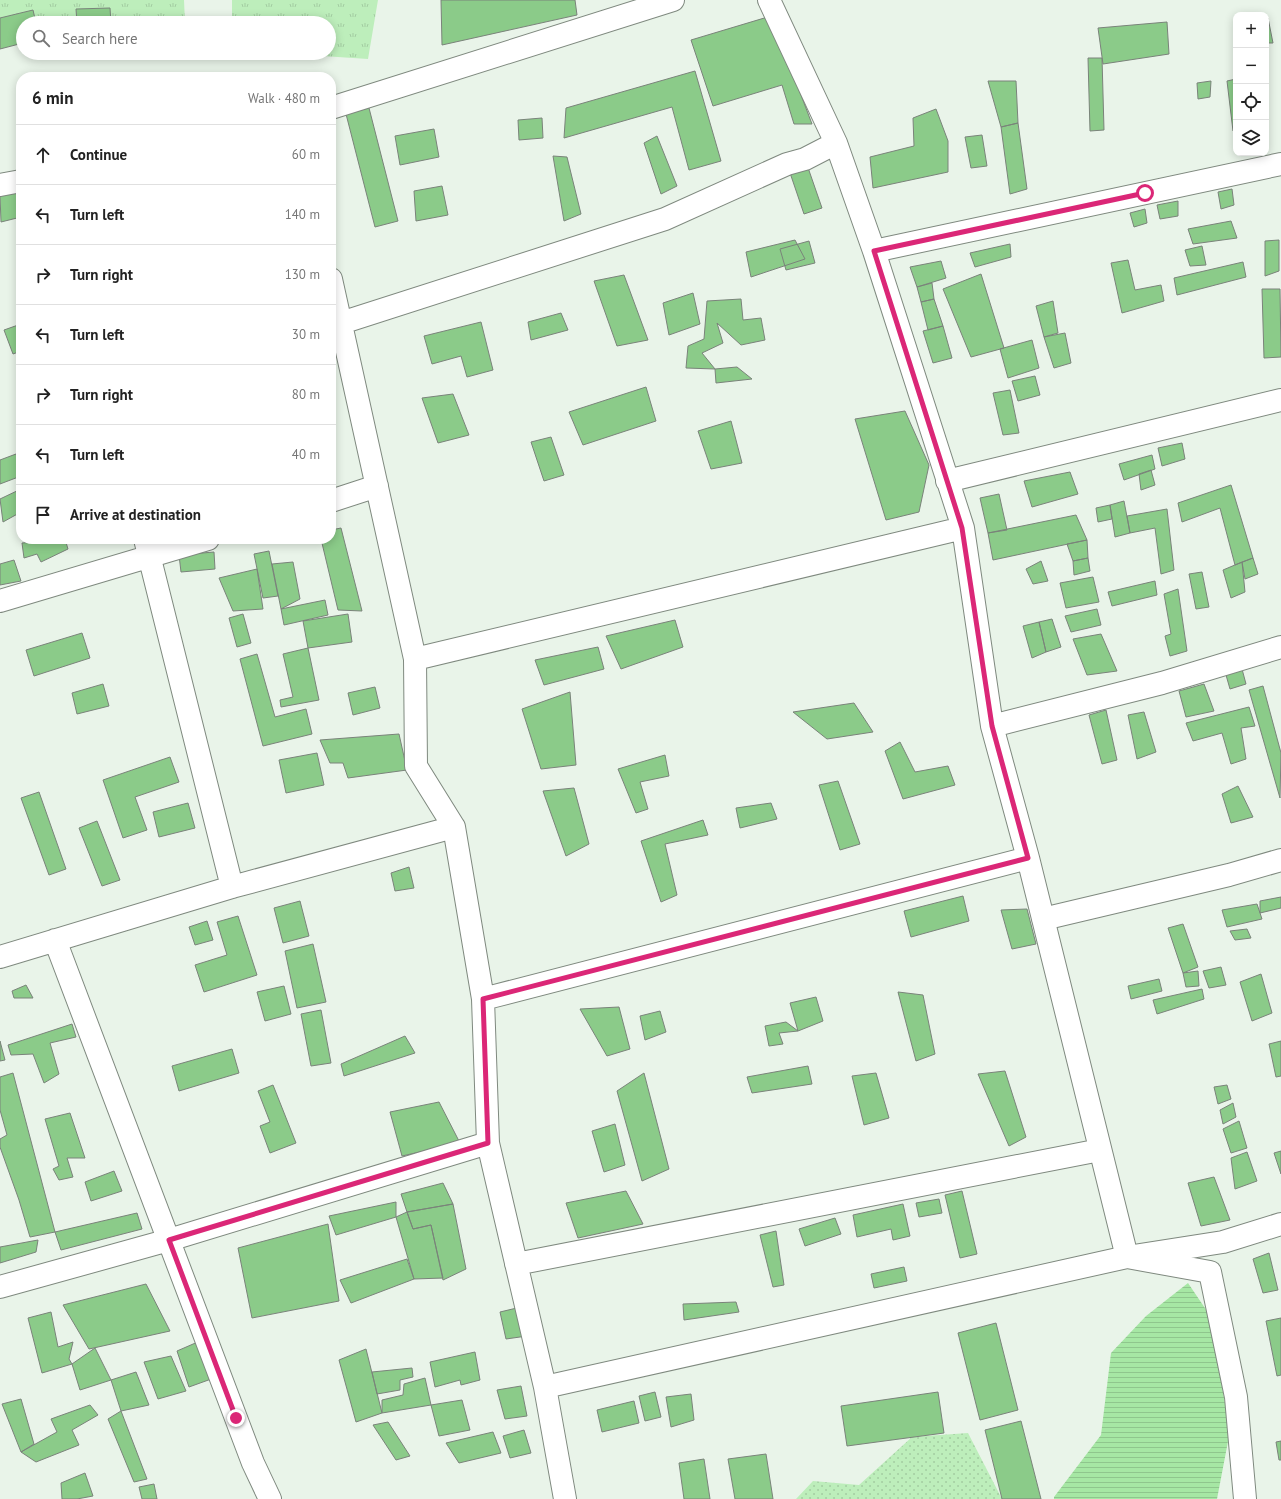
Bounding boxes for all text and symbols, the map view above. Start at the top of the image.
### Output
map controls [1233,12,1269,156]
button: + [1233,12,1269,48]
search box [16,16,336,60]
icon: search [30,27,52,49]
text: Search here [62,29,138,48]
button: − [1233,48,1269,84]
button: locate [1233,84,1269,120]
text: 6 min [32,87,73,109]
text: Walk · 480 m [248,90,320,107]
button: layers [1233,120,1269,156]
icon: ahead [32,144,54,166]
text: Continue [70,145,127,164]
text: 60 m [292,146,320,163]
route start [1136,184,1154,202]
icon: left [32,204,54,226]
text: Turn left [70,205,124,224]
text: 140 m [285,206,320,223]
icon: right [32,264,54,286]
text: Turn right [70,265,133,284]
text: 130 m [285,266,320,283]
icon: left [32,324,54,346]
text: Turn left [70,325,124,344]
text: 30 m [292,326,320,343]
icon: right [32,384,54,406]
text: Turn right [70,385,133,404]
text: 80 m [292,386,320,403]
icon: left [32,444,54,466]
text: Turn left [70,445,124,464]
text: 40 m [292,446,320,463]
icon: arrive [32,504,54,526]
text: Arrive at destination [70,505,201,524]
route end [227,1409,245,1427]

